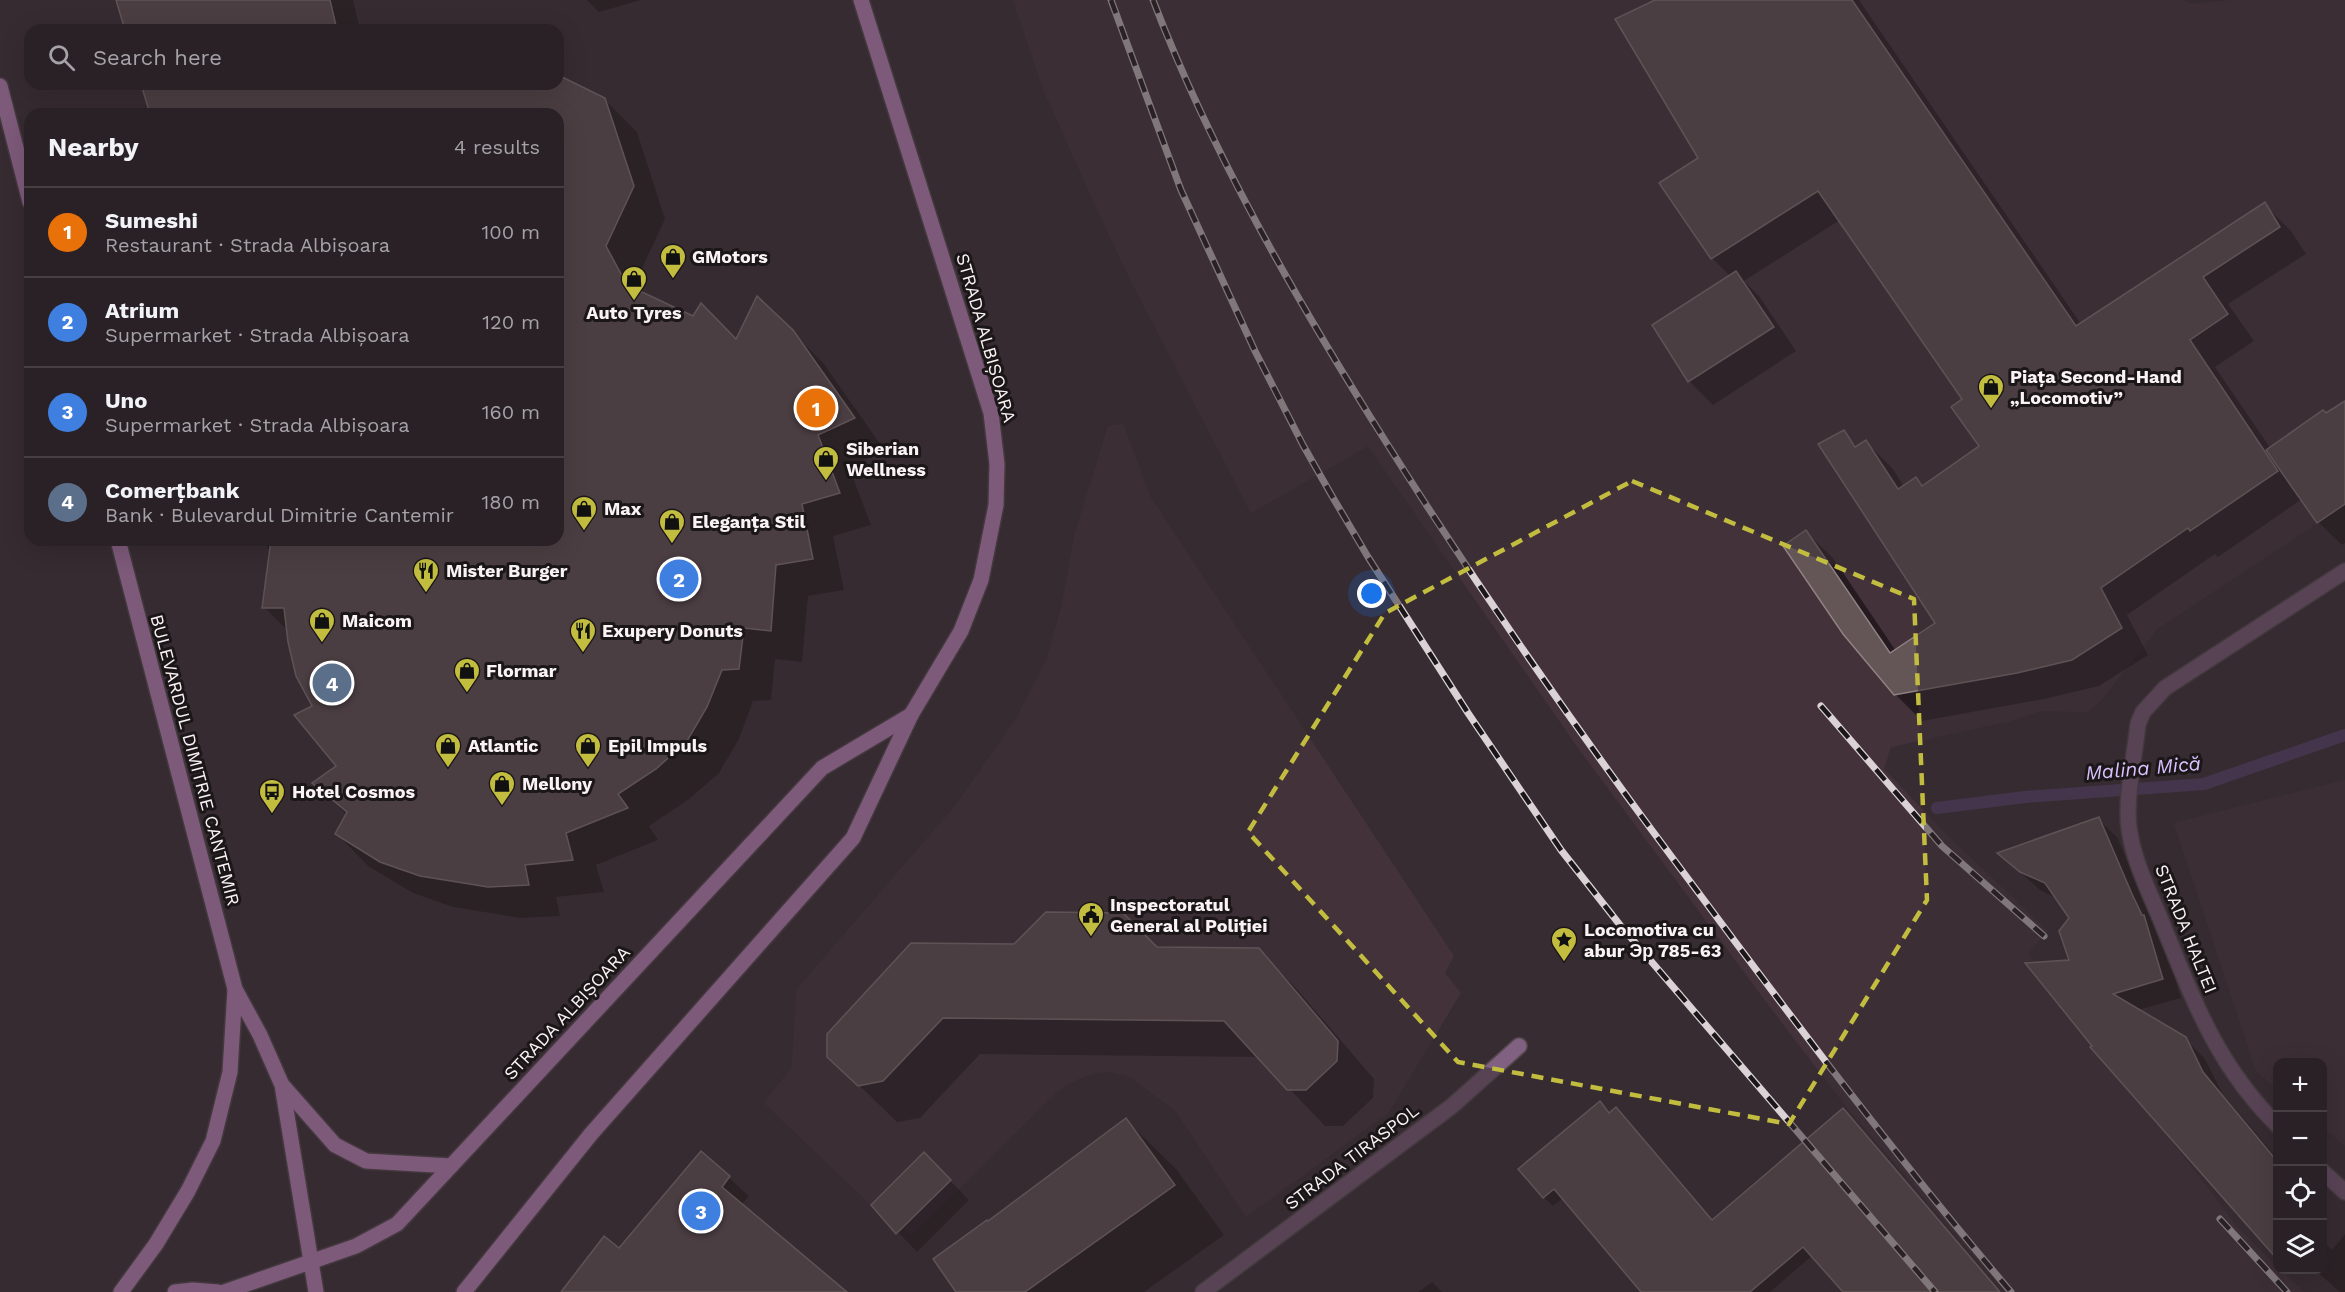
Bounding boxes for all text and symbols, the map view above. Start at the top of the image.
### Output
search box [24,24,564,90]
icon: search [45,41,78,74]
text: Search here [93,45,222,70]
text: Nearby [48,132,139,162]
text: 4 results [454,135,540,159]
text: Sumeshi [105,208,198,233]
text: 1 [63,220,72,244]
text: 100 m [481,220,540,244]
text: Restaurant · Strada Albișoara [105,233,390,257]
shop icon: GMotors [658,242,688,280]
place label: GMotors [692,246,768,267]
street label: STRADA ALBIȘOARA [952,251,1021,425]
shop icon: Auto Tyres [619,264,649,302]
text: Atrium [105,298,179,323]
place label: Auto Tyres [586,302,682,323]
text: 2 [62,310,73,334]
text: 120 m [482,310,540,334]
text: Supermarket · Strada Albișoara [105,323,410,347]
place label: Piața Second-Hand „Locomotiv” [2010,366,2182,408]
shop icon: Piața Second-Hand „Locomotiv” [1976,372,2006,410]
pin: 1 [796,386,836,430]
text: Uno [105,388,147,413]
text: 3 [62,400,73,424]
text: 160 m [482,400,540,424]
text: Supermarket · Strada Albișoara [105,413,410,437]
place label: Siberian Wellness [846,438,926,480]
shop icon: Siberian Wellness [811,444,841,482]
text: Comerțbank [105,478,239,503]
text: 4 [61,490,74,514]
text: 180 m [482,490,540,514]
shop icon: Max [569,494,599,532]
place label: Max [604,498,642,519]
text: Bank · Bulevardul Dimitrie Cantemir [105,503,454,527]
shop icon: Eleganța Stil [657,507,687,545]
place label: Eleganța Stil [692,511,805,532]
restaurant icon: Mister Burger [411,556,441,594]
pin: 2 [660,556,698,602]
place label: Mister Burger [446,560,568,581]
your location [1357,579,1386,608]
shop icon: Maicom [307,606,337,644]
place label: Maicom [342,610,412,631]
street label: BULEVARDUL DIMITRIE CANTEMIR [146,612,245,908]
restaurant icon: Exupery Donuts [568,616,598,654]
place label: Exupery Donuts [602,620,743,641]
shop icon: Flormar [452,656,482,694]
pin: 4 [312,660,352,706]
place label: Flormar [486,660,557,681]
shop icon: Atlantic [433,731,463,769]
shop icon: Epil Impuls [573,731,603,769]
place label: Atlantic [468,735,538,756]
place label: Epil Impuls [608,735,708,756]
water label: Malina Mică [2084,751,2202,785]
shop icon: Mellony [487,769,517,807]
place label: Mellony [522,773,593,794]
bus stop icon: Hotel Cosmos [257,777,287,815]
place label: Hotel Cosmos [292,781,415,802]
street label: STRADA HALTEI [2151,861,2222,996]
place label: Inspectoratul General al Poliției [1110,894,1267,936]
public building icon: Inspectoratul General al Poliției [1076,900,1106,938]
place label: Locomotiva cu abur Эр 785-63 [1584,919,1722,961]
place icon: Locomotiva cu abur Эр 785-63 [1549,925,1579,963]
street label: STRADA ALBIȘOARA [499,941,634,1084]
map controls [2273,1058,2327,1274]
button: + [2273,1058,2327,1112]
street label: STRADA TIRASPOL [1281,1099,1423,1214]
button: − [2273,1112,2327,1166]
button: locate [2273,1166,2327,1220]
pin: 3 [682,1188,720,1234]
button: layers [2273,1220,2327,1274]

